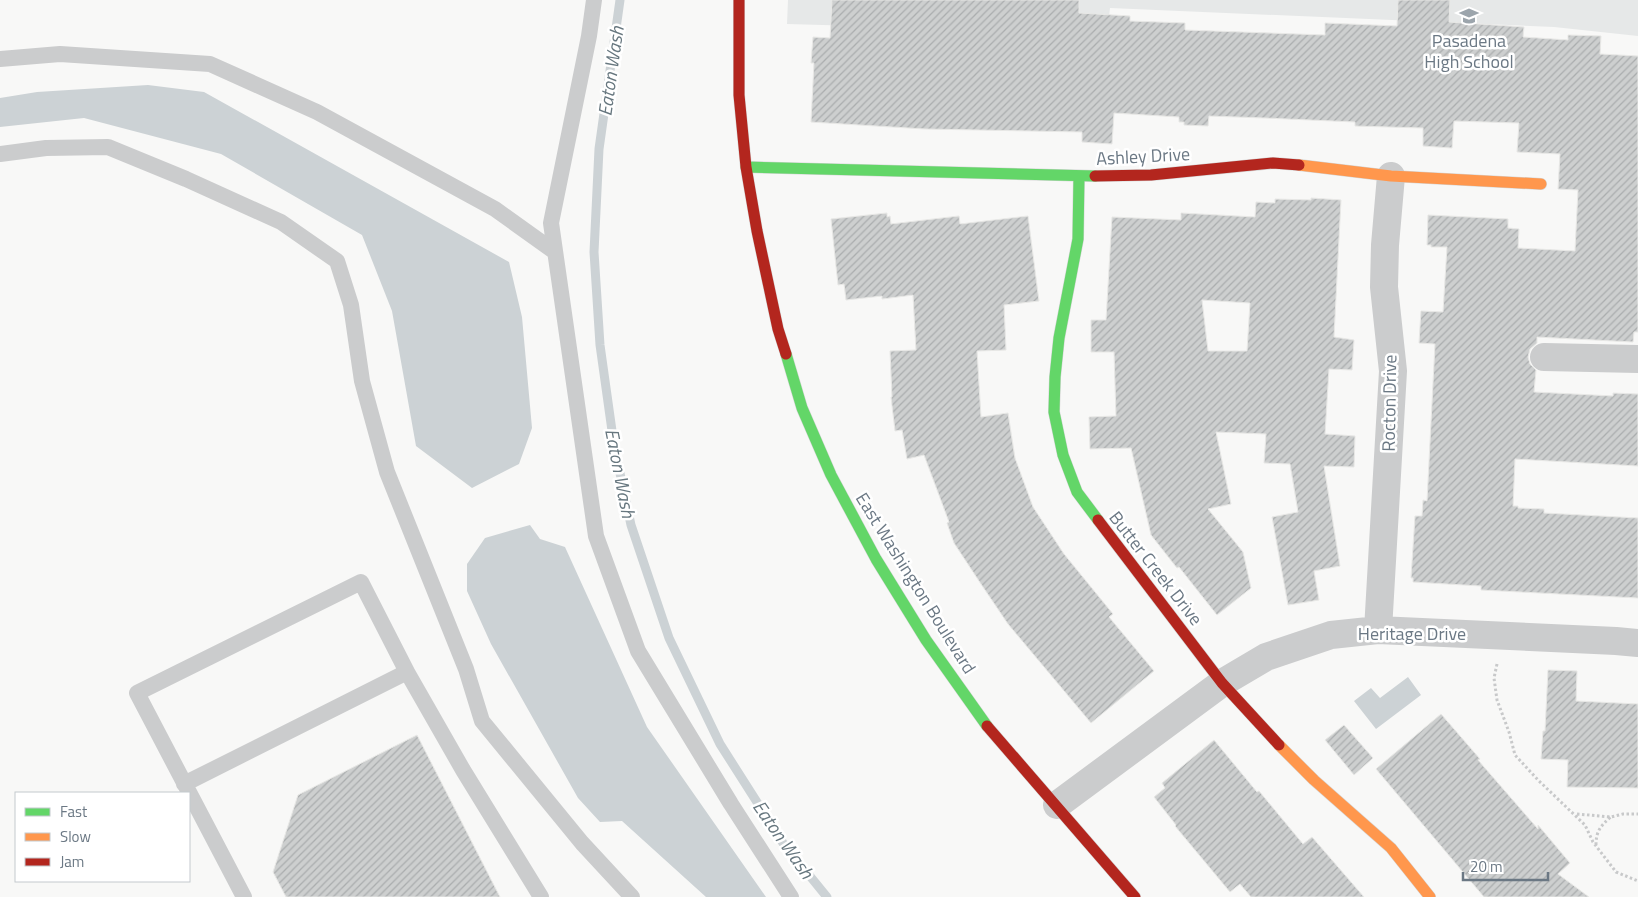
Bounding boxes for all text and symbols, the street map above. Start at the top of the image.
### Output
school or university icon: Pasadena High School [1458,5,1480,27]
water label: Eaton Wash [589,24,631,118]
place label: Pasadena High School [1424,27,1514,75]
street label: Ashley Drive [1095,140,1191,172]
street label: Rocton Drive [1375,354,1403,452]
water label: Eaton Wash [598,426,644,521]
street label: East Washington Boulevard [849,487,983,679]
street label: Butter Creek Drive [1103,505,1209,631]
street label: Heritage Drive [1358,620,1466,647]
legend [15,792,190,882]
water label: Eaton Wash [746,794,822,885]
text: Fast [60,800,88,823]
text: Slow [60,825,91,848]
text: Jam [60,850,84,873]
scale bar [1463,850,1548,882]
text: 20 m [1470,855,1503,878]

